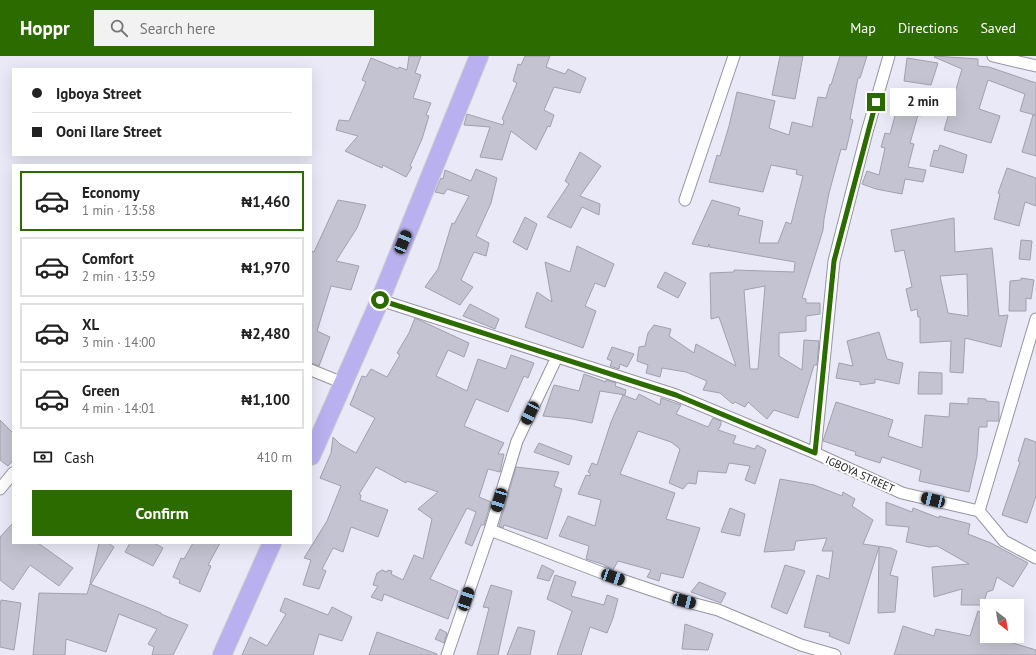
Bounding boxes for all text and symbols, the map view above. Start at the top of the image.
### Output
search box [94,10,374,46]
text: Hoppr [20,16,70,40]
icon: search [108,17,130,39]
text: Search here [140,19,215,38]
text: Map [850,19,876,37]
text: Directions [898,19,958,37]
text: Saved [980,19,1016,37]
text: Igboya Street [56,84,142,103]
callout: 2 min [890,88,956,116]
route end [867,93,885,111]
text: 2 min [907,93,939,110]
text: Ooni Ilare Street [56,122,162,141]
icon: car [34,183,70,219]
text: Economy [82,183,140,202]
text: ₦1,460 [241,192,290,211]
text: 1 min · 13:58 [82,202,155,219]
car [393,229,413,255]
icon: car [34,249,70,285]
text: Comfort [82,249,134,268]
text: ₦1,970 [241,258,290,277]
text: 2 min · 13:59 [82,268,155,285]
route start [371,291,389,309]
icon: car [34,315,70,351]
text: XL [82,315,99,334]
text: ₦2,480 [241,324,290,343]
text: 3 min · 14:00 [82,334,155,351]
icon: car [34,381,70,417]
text: Green [82,381,120,400]
text: ₦1,100 [241,390,290,409]
text: 4 min · 14:01 [82,400,155,417]
car [519,400,541,426]
icon: cash [32,446,54,468]
text: Cash [64,448,94,467]
text: 410 m [257,449,292,466]
street label: IGBOYA STREET [823,453,897,495]
car [490,487,508,513]
button: Confirm [32,490,292,536]
car [920,491,946,509]
car [600,567,626,587]
car [457,586,475,612]
car [671,592,697,610]
north arrow [980,599,1024,643]
map controls [980,599,1024,643]

